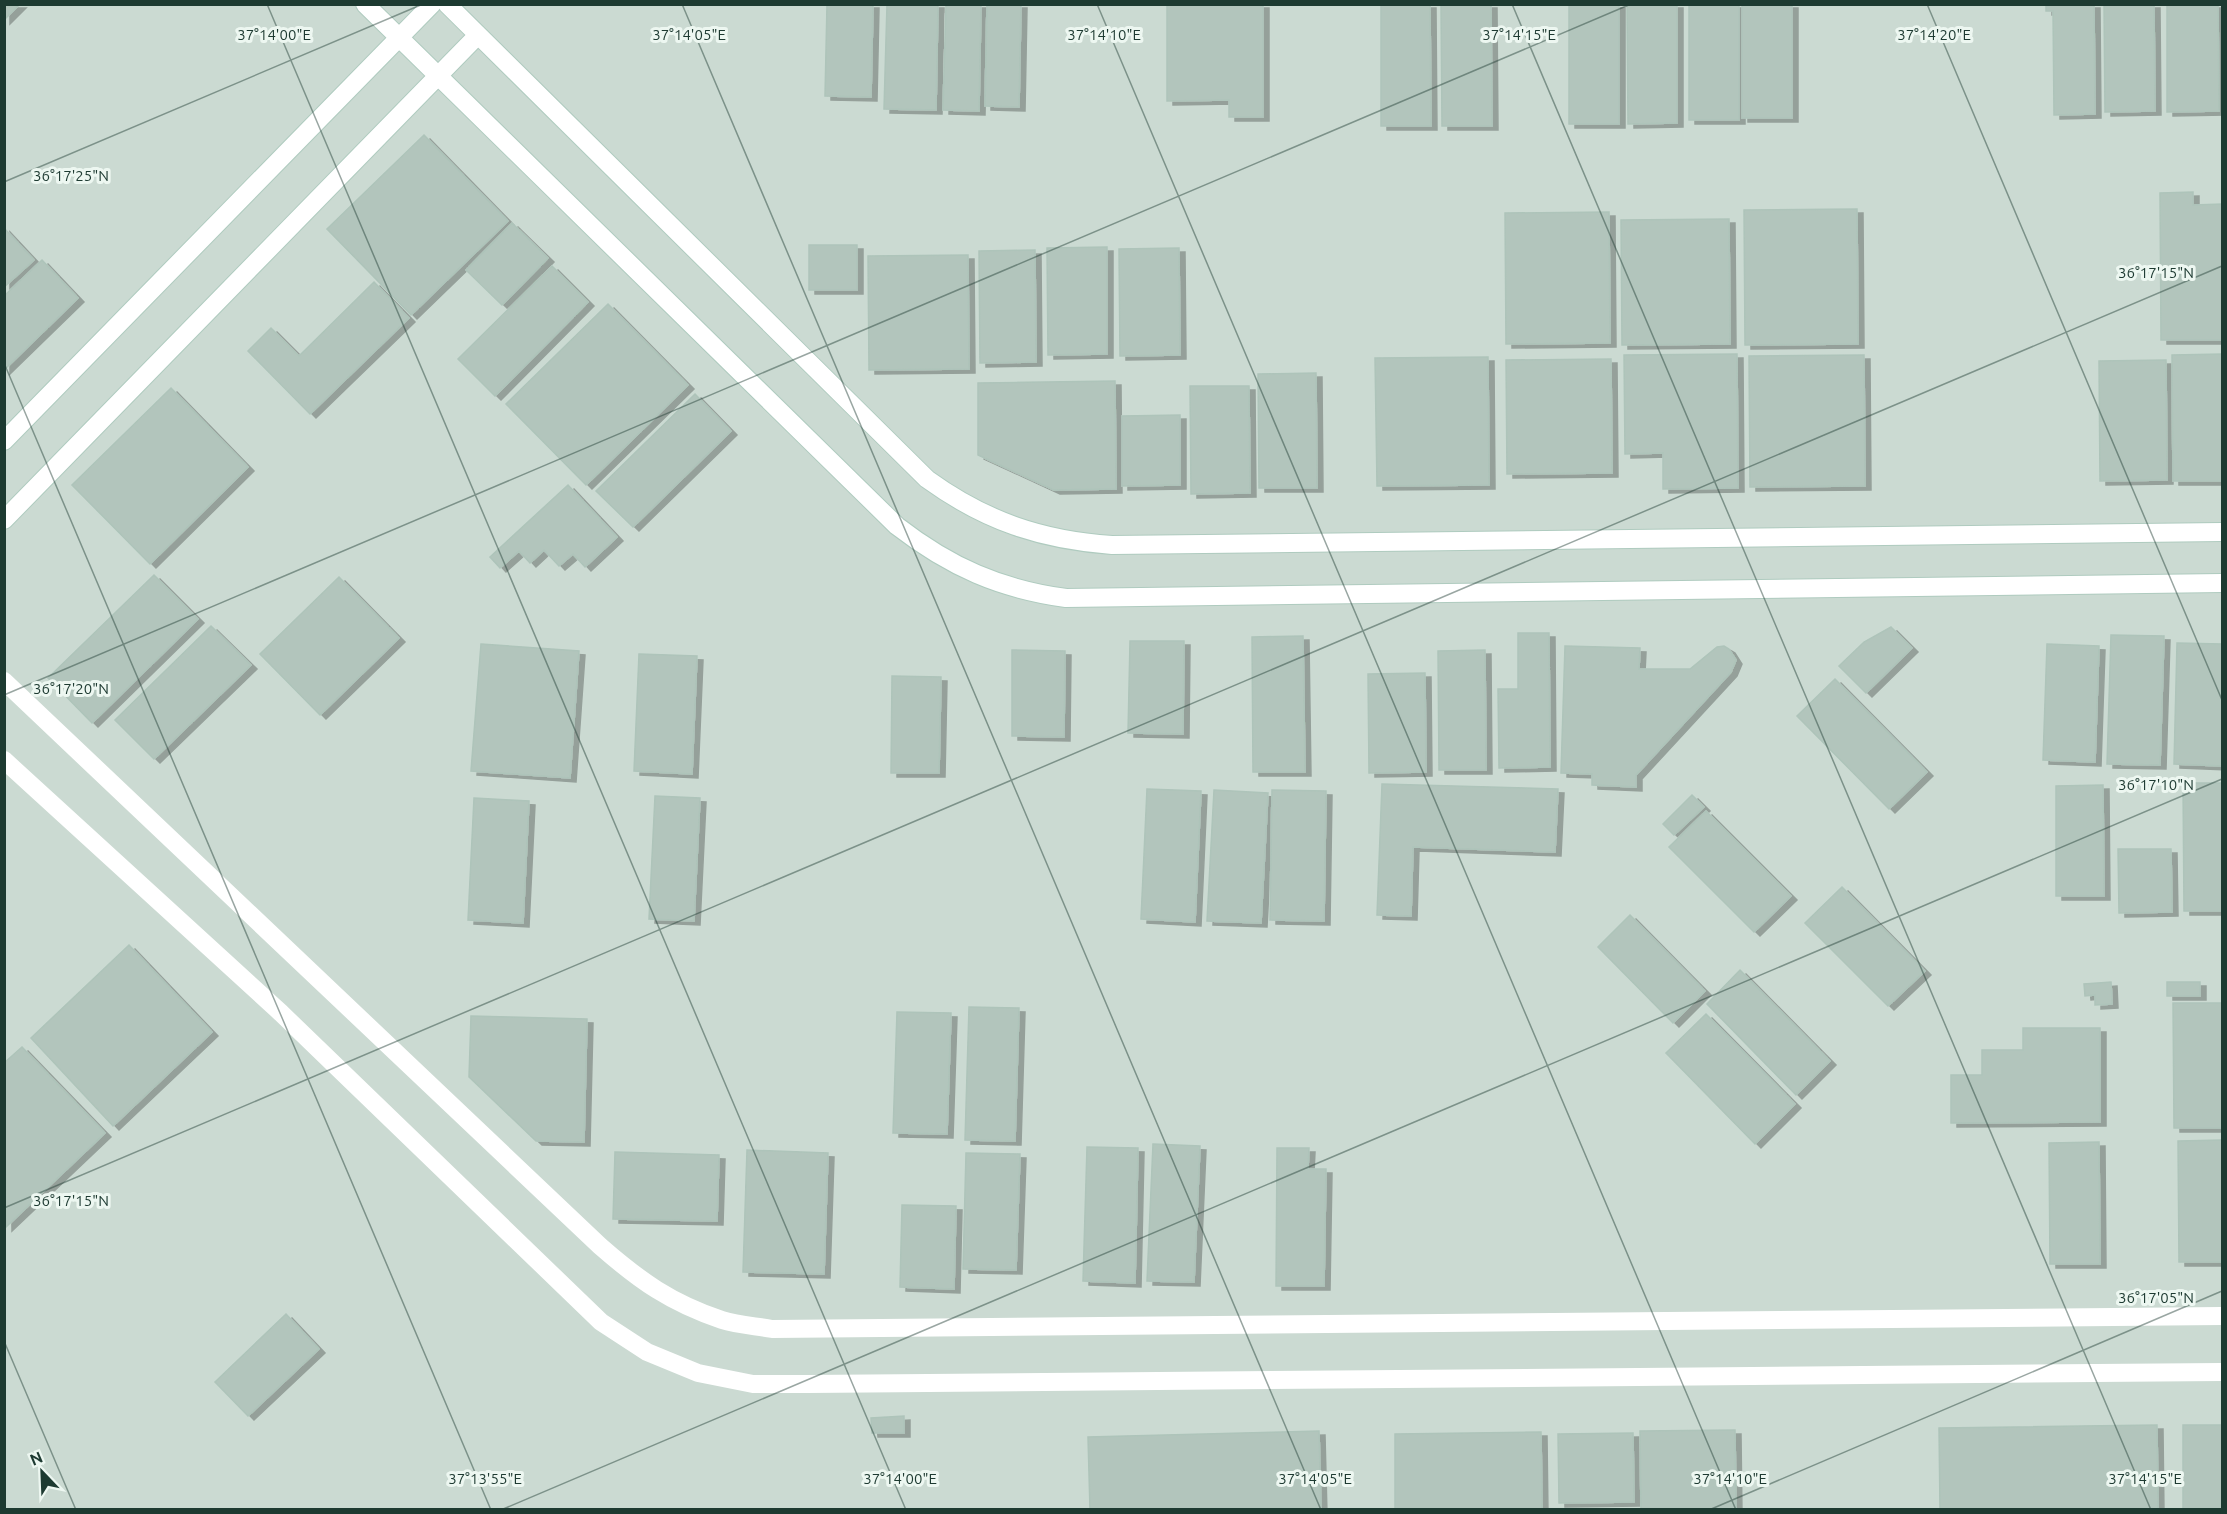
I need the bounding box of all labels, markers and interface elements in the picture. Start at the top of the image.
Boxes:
text: 37°14'00"E [237,26,311,43]
text: 37°14'05"E [652,26,726,43]
text: 37°14'10"E [1067,26,1141,43]
text: 37°14'15"E [1482,26,1556,43]
text: 37°14'20"E [1897,26,1971,43]
text: 36°17'25"N [33,167,109,184]
text: 36°17'15"N [2118,264,2194,281]
text: 36°17'20"N [33,680,109,697]
text: 36°17'10"N [2118,776,2194,793]
text: 36°17'15"N [33,1192,109,1209]
text: 36°17'05"N [2118,1289,2194,1306]
north arrow [12,1442,72,1502]
text: N [27,1448,45,1469]
text: 37°13'55"E [448,1470,522,1487]
text: 37°14'00"E [863,1470,937,1487]
text: 37°14'05"E [1278,1470,1352,1487]
text: 37°14'10"E [1693,1470,1767,1487]
text: 37°14'15"E [2108,1470,2182,1487]

